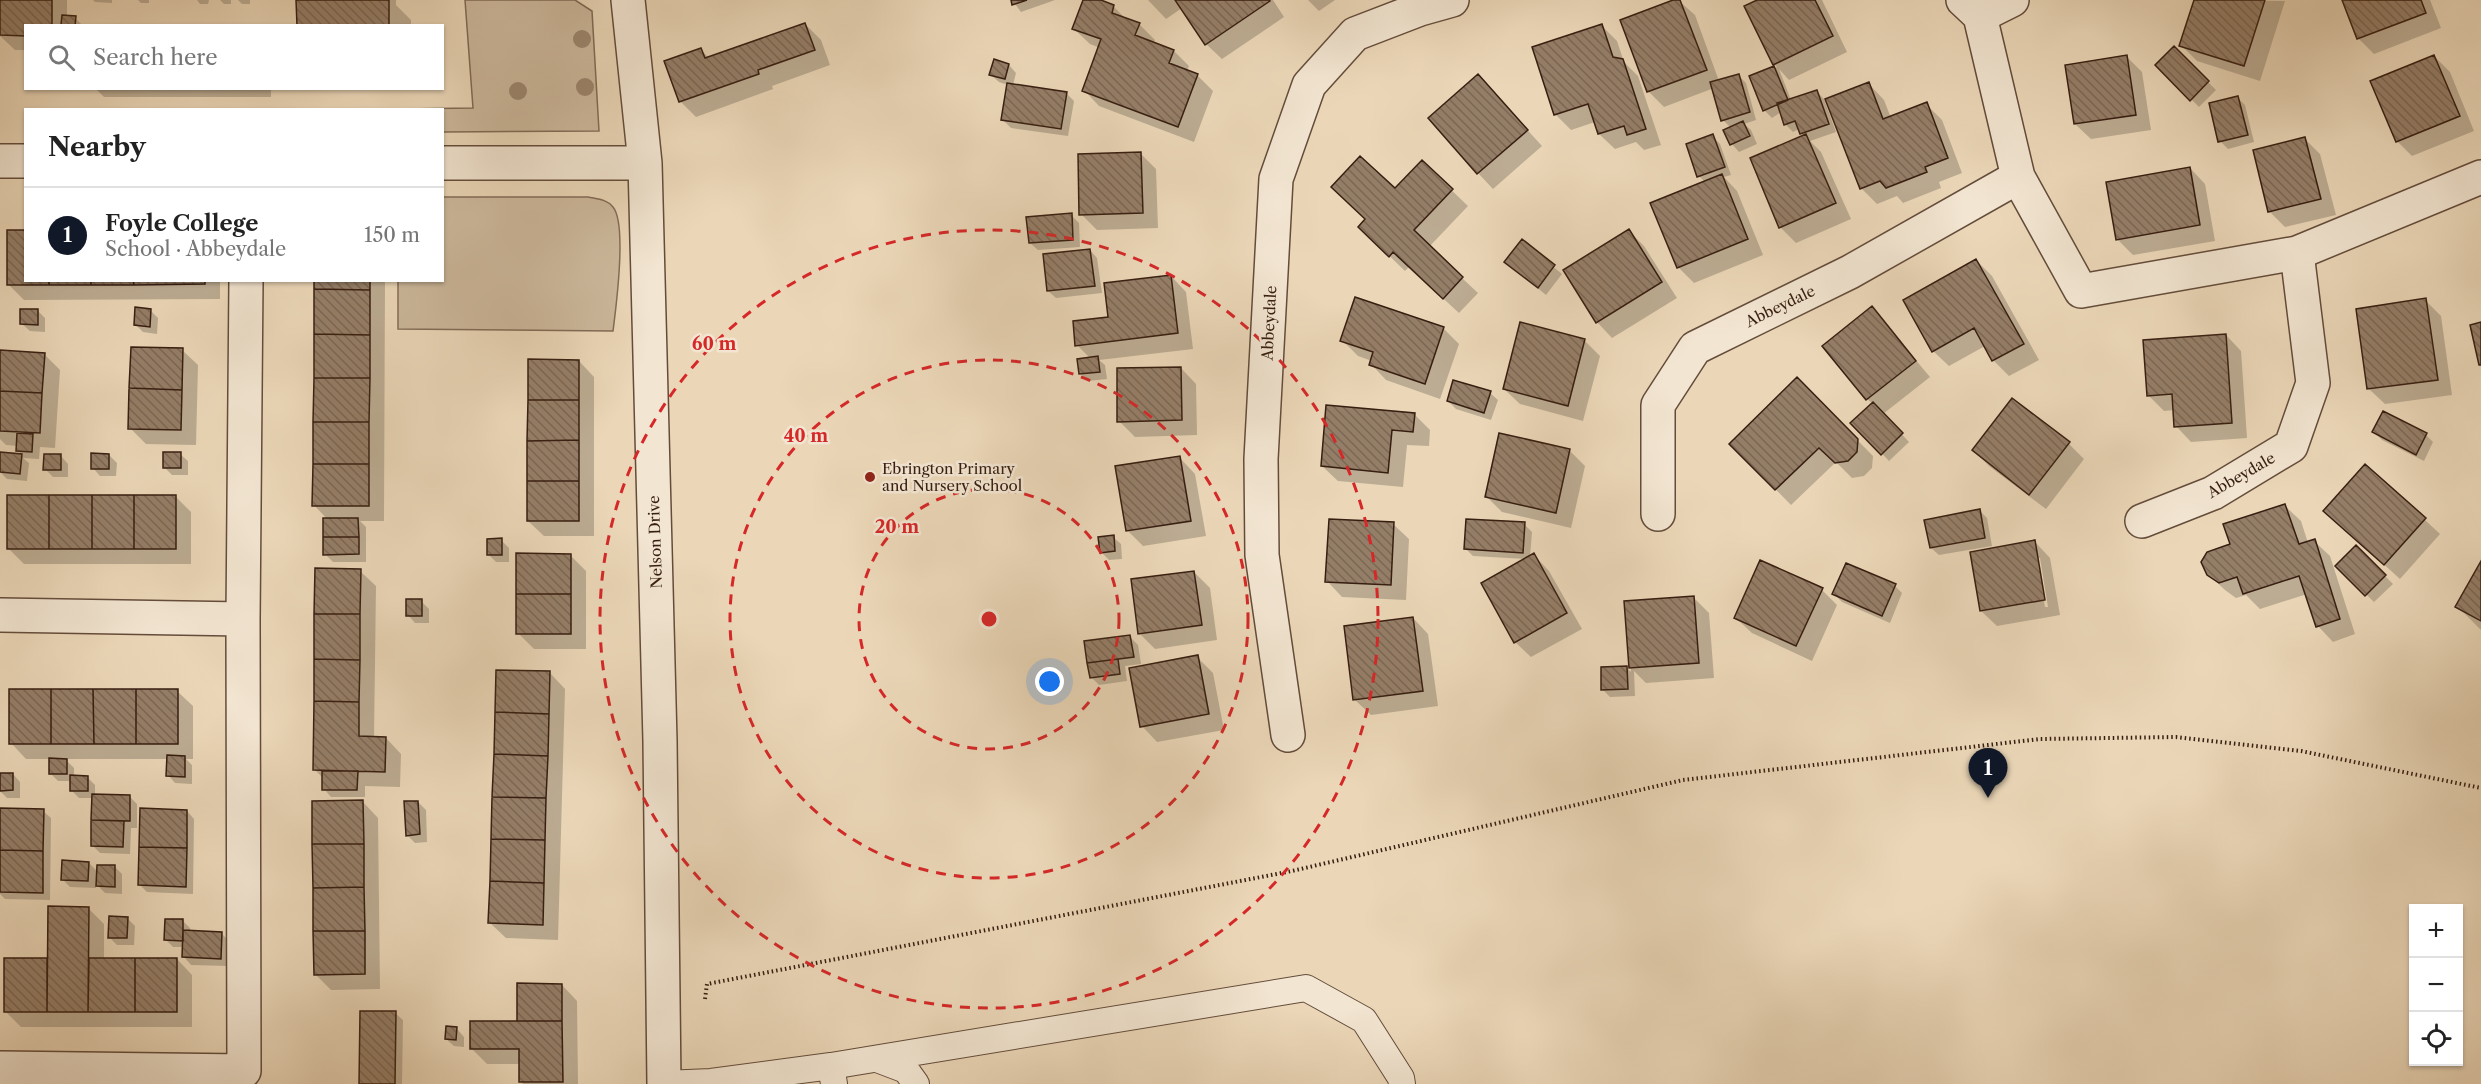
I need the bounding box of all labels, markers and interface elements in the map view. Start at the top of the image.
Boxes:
search box [24,24,444,90]
icon: search [45,41,78,74]
text: Search here [93,44,218,71]
text: Nearby [48,131,146,163]
text: Foyle College [105,210,258,237]
text: 1 [63,223,72,247]
text: 150 m [364,223,420,247]
text: School · Abbeydale [105,237,286,261]
street label: Abbeydale [1741,281,1818,331]
street label: Abbeydale [1257,285,1280,362]
text: 60 m [692,333,736,355]
text: 40 m [784,425,828,447]
street label: Abbeydale [2203,448,2278,503]
place label: Ebrington Primary and Nursery School [882,459,1023,495]
marker: Ebrington Primary and Nursery School [863,470,877,484]
street label: Nelson Drive [644,495,666,589]
text: 20 m [875,516,919,538]
centre of rings [979,609,999,629]
your location [1035,667,1064,696]
pin: 1 [1968,748,2008,798]
map controls [2409,904,2463,1066]
button: + [2409,904,2463,958]
button: − [2409,958,2463,1012]
button: locate [2409,1012,2463,1066]

